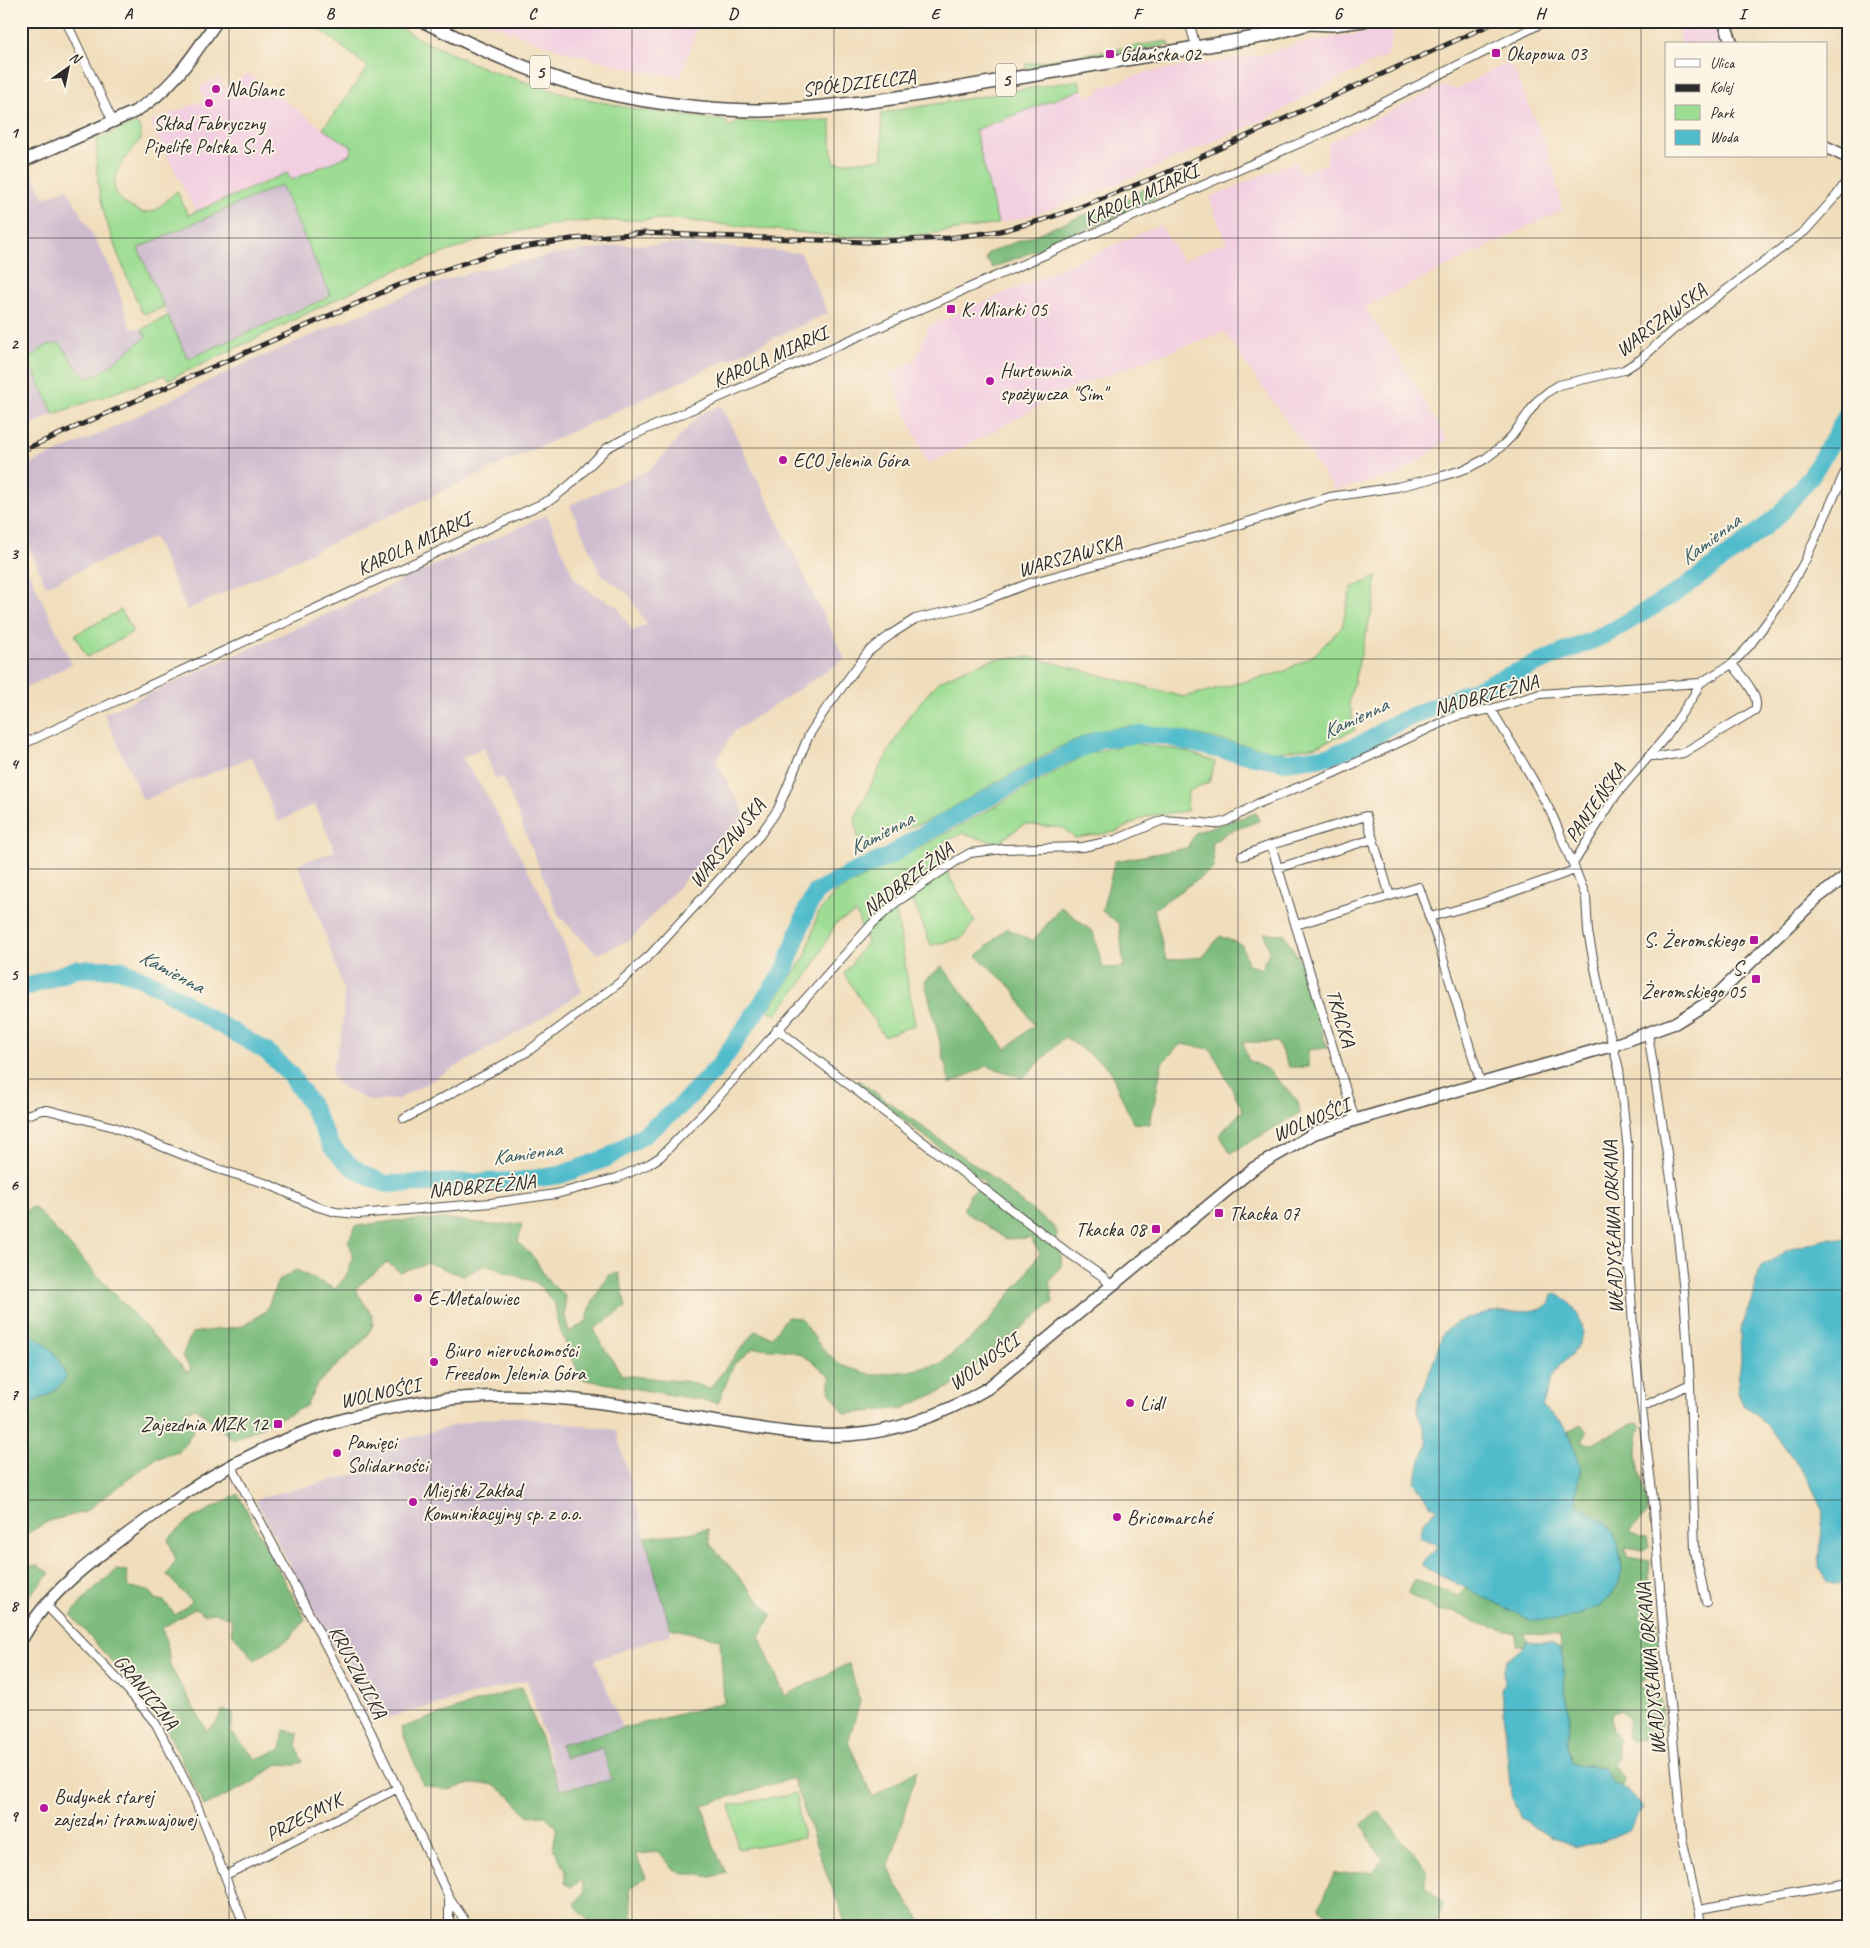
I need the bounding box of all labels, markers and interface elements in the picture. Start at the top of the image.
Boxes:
text: A [124,4,134,24]
text: B [326,4,336,24]
text: C [528,4,538,24]
text: D [728,4,739,24]
text: E [931,4,942,24]
text: F [1133,4,1144,24]
text: G [1334,4,1344,24]
text: H [1535,4,1547,24]
text: I [1739,4,1749,24]
place label: Okopowa 03 [1506,41,1589,66]
north arrow [42,42,92,92]
place label: Gdańska 02 [1120,42,1203,67]
legend [1665,42,1828,158]
marker: Okopowa 03 [1490,47,1502,59]
text: N [67,48,85,68]
marker: Gdańska 02 [1104,48,1116,60]
text: Ulica [1710,54,1735,73]
road number: 5 [530,56,550,88]
street label: SPÓŁDZIELCZA [801,64,918,102]
road number: 5 [996,64,1016,96]
place label: NaGlanc [226,77,285,102]
text: Kolej [1710,78,1734,97]
marker: NaGlanc [210,83,222,95]
marker: Skład Fabryczny Pipelife Polska S. A. [203,97,215,109]
text: Park [1710,104,1735,123]
place label: Skład Fabryczny Pipelife Polska S. A. [144,111,274,159]
text: 1 [10,123,19,143]
text: Woda [1710,128,1739,147]
street label: KAROLA MIARKI [1080,157,1206,231]
street label: WARSZAWSKA [1611,277,1712,362]
place label: K. Miarki 05 [961,297,1048,322]
marker: K. Miarki 05 [945,303,957,315]
street label: KAROLA MIARKI [709,319,835,393]
text: 2 [10,334,19,354]
place label: Hurtownia spożywcza "Sim" [1000,358,1111,406]
marker: Hurtownia spożywcza "Sim" [984,375,996,387]
place label: ECO Jelenia Góra [793,448,910,473]
marker: ECO Jelenia Góra [777,454,789,466]
street label: KAROLA MIARKI [353,505,479,581]
water label: Kamienna [1674,507,1747,570]
street label: WARSZAWSKA [1015,529,1126,583]
text: 3 [10,544,19,564]
street label: NADBRZEŻNA [1431,669,1542,721]
water label: Kamienna [1318,691,1394,744]
text: 4 [10,754,19,774]
street label: PANIEŃSKA [1559,758,1631,847]
street label: WARSZAWSKA [684,793,771,892]
water label: Kamienna [844,804,919,861]
street label: NADBRZEŻNA [858,836,959,921]
place label: S. Żeromskiego [1644,928,1746,953]
marker: S. Żeromskiego [1748,934,1760,946]
water label: Kamienna [135,943,210,1000]
place label: S. Żeromskiego 05 [1641,956,1747,1004]
text: 5 [11,965,20,985]
marker: S. Żeromskiego 05 [1750,973,1762,985]
street label: TKACKA [1320,986,1362,1051]
street label: WOLNOŚCI [1269,1091,1358,1147]
water label: Kamienna [491,1135,565,1171]
street label: WŁADYSŁAWA ORKANA [1597,1139,1629,1314]
street label: NADBRZEŻNA [427,1169,537,1203]
text: 6 [10,1175,19,1195]
place label: Tkacka 07 [1229,1201,1301,1226]
marker: Tkacka 07 [1213,1207,1225,1219]
place label: Tkacka 08 [1075,1217,1148,1242]
marker: Tkacka 08 [1150,1223,1162,1235]
place label: E-Metalowiec [428,1286,520,1311]
marker: E-Metalowiec [412,1292,424,1304]
street label: WOLNOŚCI [944,1325,1028,1396]
place label: Biuro nieruchomości Freedom Jelenia Góra [444,1338,587,1386]
marker: Biuro nieruchomości Freedom Jelenia Góra [428,1356,440,1368]
street label: WOLNOŚCI [338,1371,427,1414]
text: 7 [10,1385,19,1405]
place label: Lidl [1140,1391,1167,1416]
marker: Lidl [1124,1397,1136,1409]
place label: Zajezdnia MZK 12 [141,1412,270,1437]
marker: Zajezdnia MZK 12 [272,1418,284,1430]
place label: Pamięci Solidarności [347,1430,430,1478]
marker: Pamięci Solidarności [331,1447,343,1459]
place label: Miejski Zakład Komunikacyjny sp. z o.o. [423,1478,581,1526]
marker: Miejski Zakład Komunikacyjny sp. z o.o. [407,1496,419,1508]
place label: Bricomarché [1127,1505,1215,1530]
marker: Bricomarché [1111,1511,1123,1523]
street label: WŁADYSŁAWA ORKANA [1631,1581,1671,1756]
text: 8 [10,1596,19,1616]
street label: KRUSZWICKA [323,1621,393,1723]
street label: GRANICZNA [108,1649,184,1735]
place label: Budynek starej zajezdni tramwajowej [54,1784,198,1832]
street label: PRZESMYK [262,1785,350,1847]
marker: Budynek starej zajezdni tramwajowej [38,1802,50,1814]
text: 9 [10,1806,19,1826]

